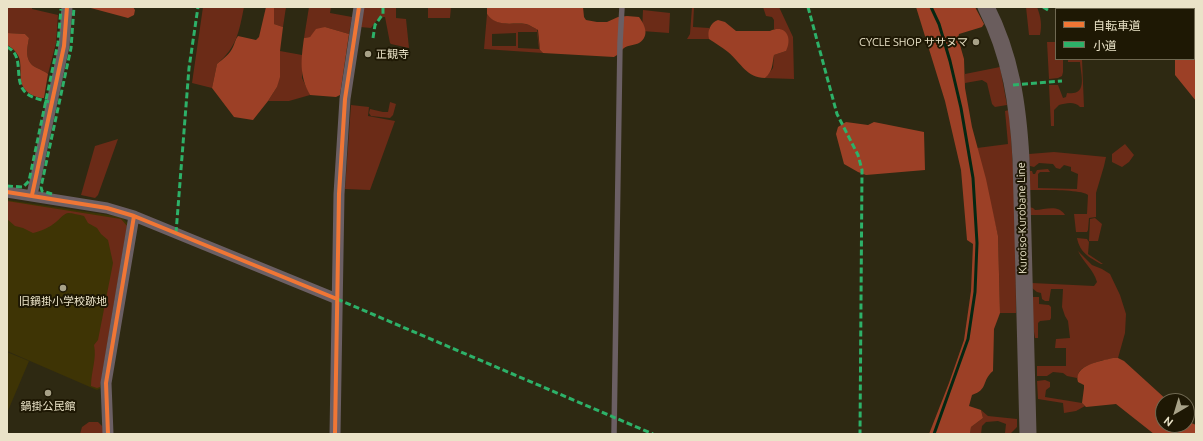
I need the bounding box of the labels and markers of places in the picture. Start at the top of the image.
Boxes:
place label: CYCLE SHOP ササヌマ [859,35,968,49]
marker: CYCLE SHOP ササヌマ [971,37,981,47]
place label: 正観寺 [376,47,409,61]
marker: 正観寺 [363,49,373,59]
marker: 旧鍋掛小学校跡地 [58,283,68,293]
place label: 旧鍋掛小学校跡地 [19,294,107,308]
marker: 鍋掛公民館 [43,388,53,398]
place label: 鍋掛公民館 [21,399,75,413]

